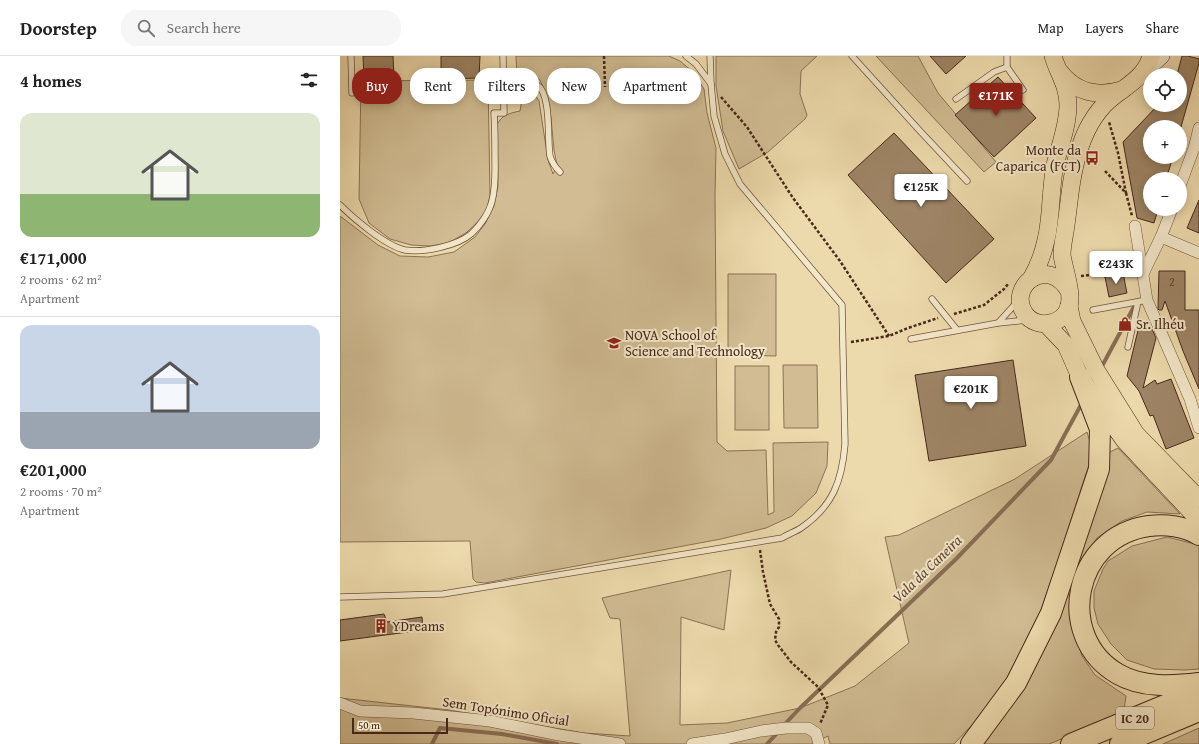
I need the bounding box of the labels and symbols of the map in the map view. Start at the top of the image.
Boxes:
pin: €171K [968,83,1024,117]
place label: Monte da Caparica (FCT) [996,140,1081,176]
bus stop icon: Monte da Caparica (FCT) [1084,150,1100,166]
pin: €125K [893,174,949,208]
pin: €243K [1088,251,1144,285]
house number: 2 [1169,273,1175,290]
place label: Sr. Ilhéu [1136,314,1185,334]
shop icon: Sr. Ilhéu [1117,316,1133,332]
place label: NOVA School of Science and Technology [625,325,765,361]
school or university icon: NOVA School of Science and Technology [606,335,622,351]
pin: €201K [943,376,999,410]
water label: Vala da Caneira [887,530,966,607]
place label: YDreams [392,616,445,636]
building icon: YDreams [373,618,389,634]
street label: Sem Topónimo Oficial [441,691,571,731]
road number: IC 20 [1116,707,1154,729]
scale bar [352,716,448,735]

